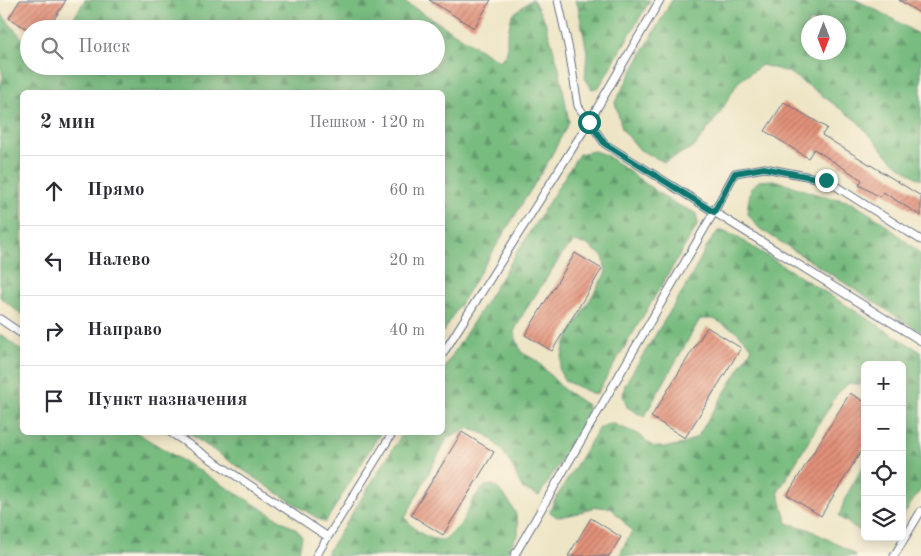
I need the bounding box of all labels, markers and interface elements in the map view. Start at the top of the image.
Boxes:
north arrow [801,15,846,60]
search box [20,20,445,75]
icon: search [38,34,66,62]
text: Поиск [78,38,130,57]
route start [578,111,601,134]
text: 2 мин [40,112,95,133]
text: Пешком · 120 m [309,115,425,131]
route end [815,169,838,192]
icon: ahead [40,177,68,205]
text: Прямо [87,181,145,200]
text: 60 m [389,183,425,199]
icon: left [40,247,68,275]
text: Налево [87,251,150,270]
text: 20 m [389,253,425,269]
icon: right [40,317,68,345]
text: Направо [87,321,162,340]
text: 40 m [389,323,425,339]
map controls [861,361,906,541]
button: + [861,361,906,406]
icon: arrive [40,387,68,415]
text: Пункт назначения [87,391,247,410]
button: − [861,406,906,451]
button: locate [861,451,906,496]
button: layers [861,496,906,541]

